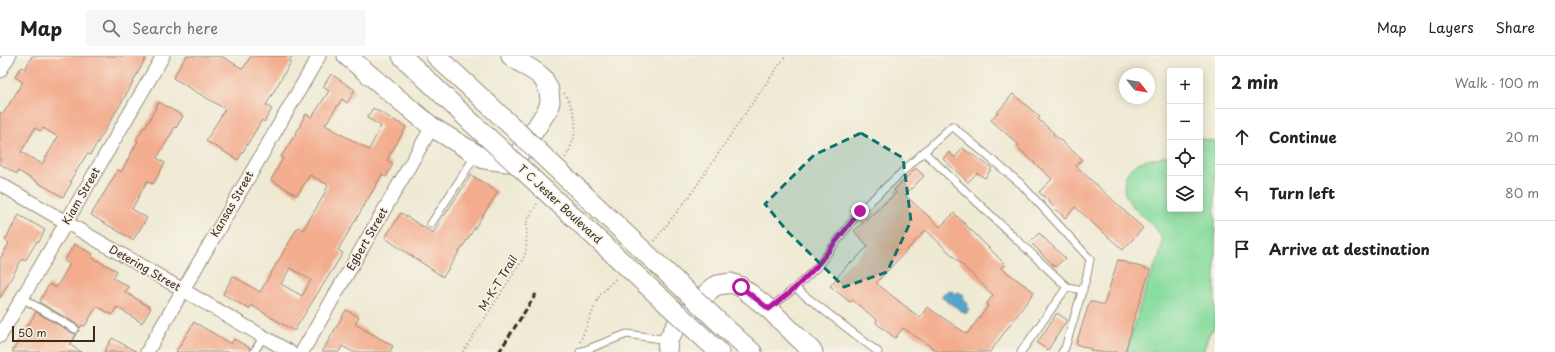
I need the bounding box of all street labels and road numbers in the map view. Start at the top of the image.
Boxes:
street label: T C Jester Boulevard [514,160,607,247]
street label: Kiam Street [57,164,104,228]
street label: Kansas Street [206,167,258,240]
street label: Egbert Street [342,204,392,273]
street label: Detering Street [106,240,185,295]
street label: M-K-T Trail [474,252,521,314]

